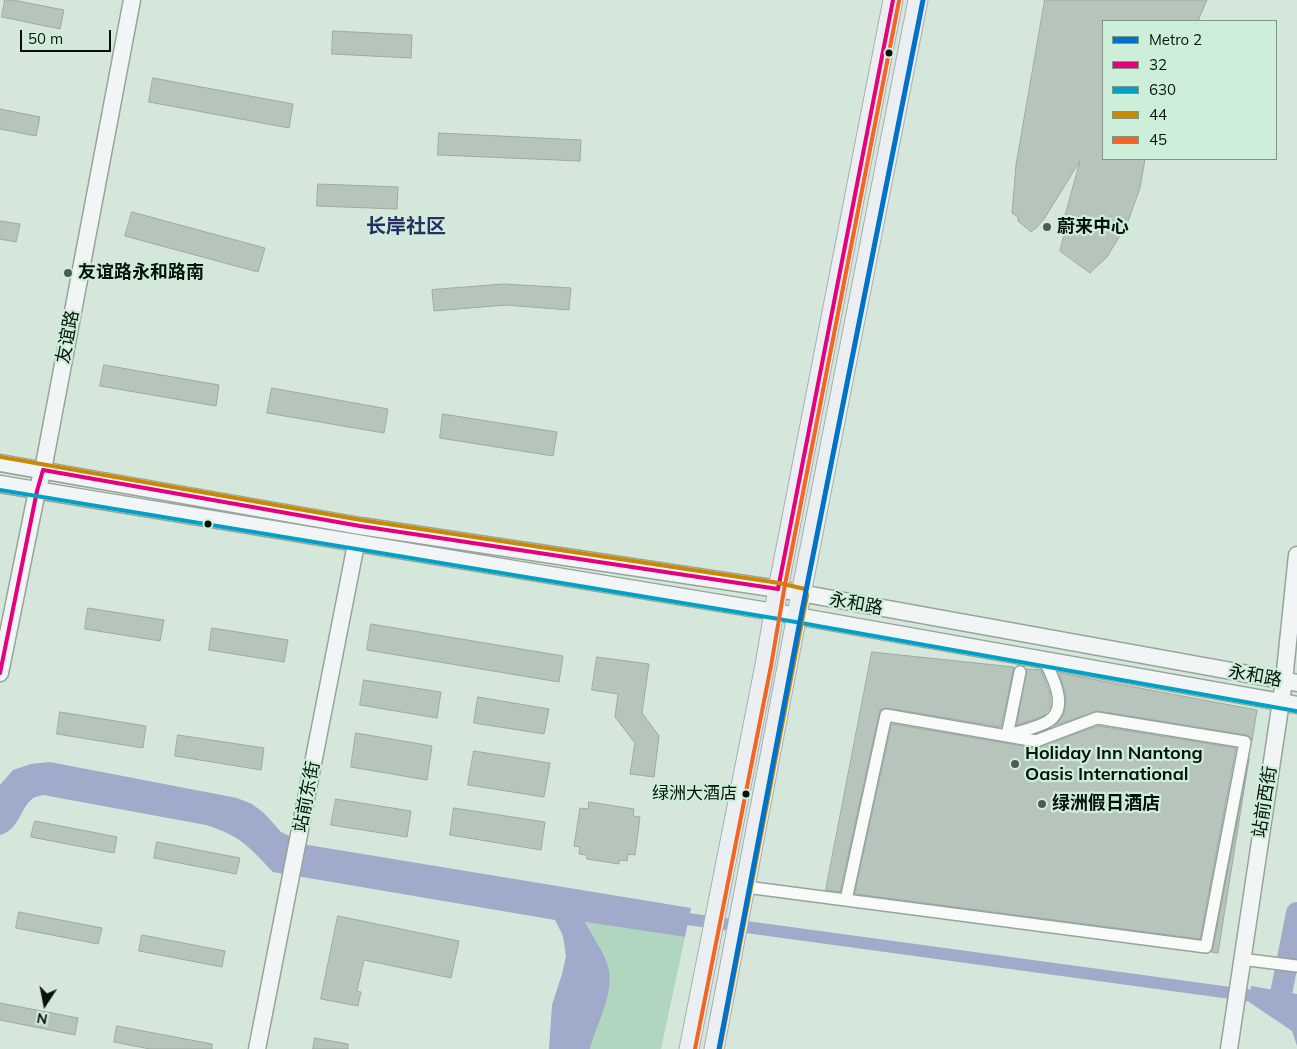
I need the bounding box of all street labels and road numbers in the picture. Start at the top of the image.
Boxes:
street label: 友谊路 [52,308,84,366]
street label: 永和路 [828,589,884,619]
street label: 永和路 [1227,661,1283,691]
street label: 站前东街 [290,760,324,834]
street label: 站前西街 [1249,765,1281,839]

